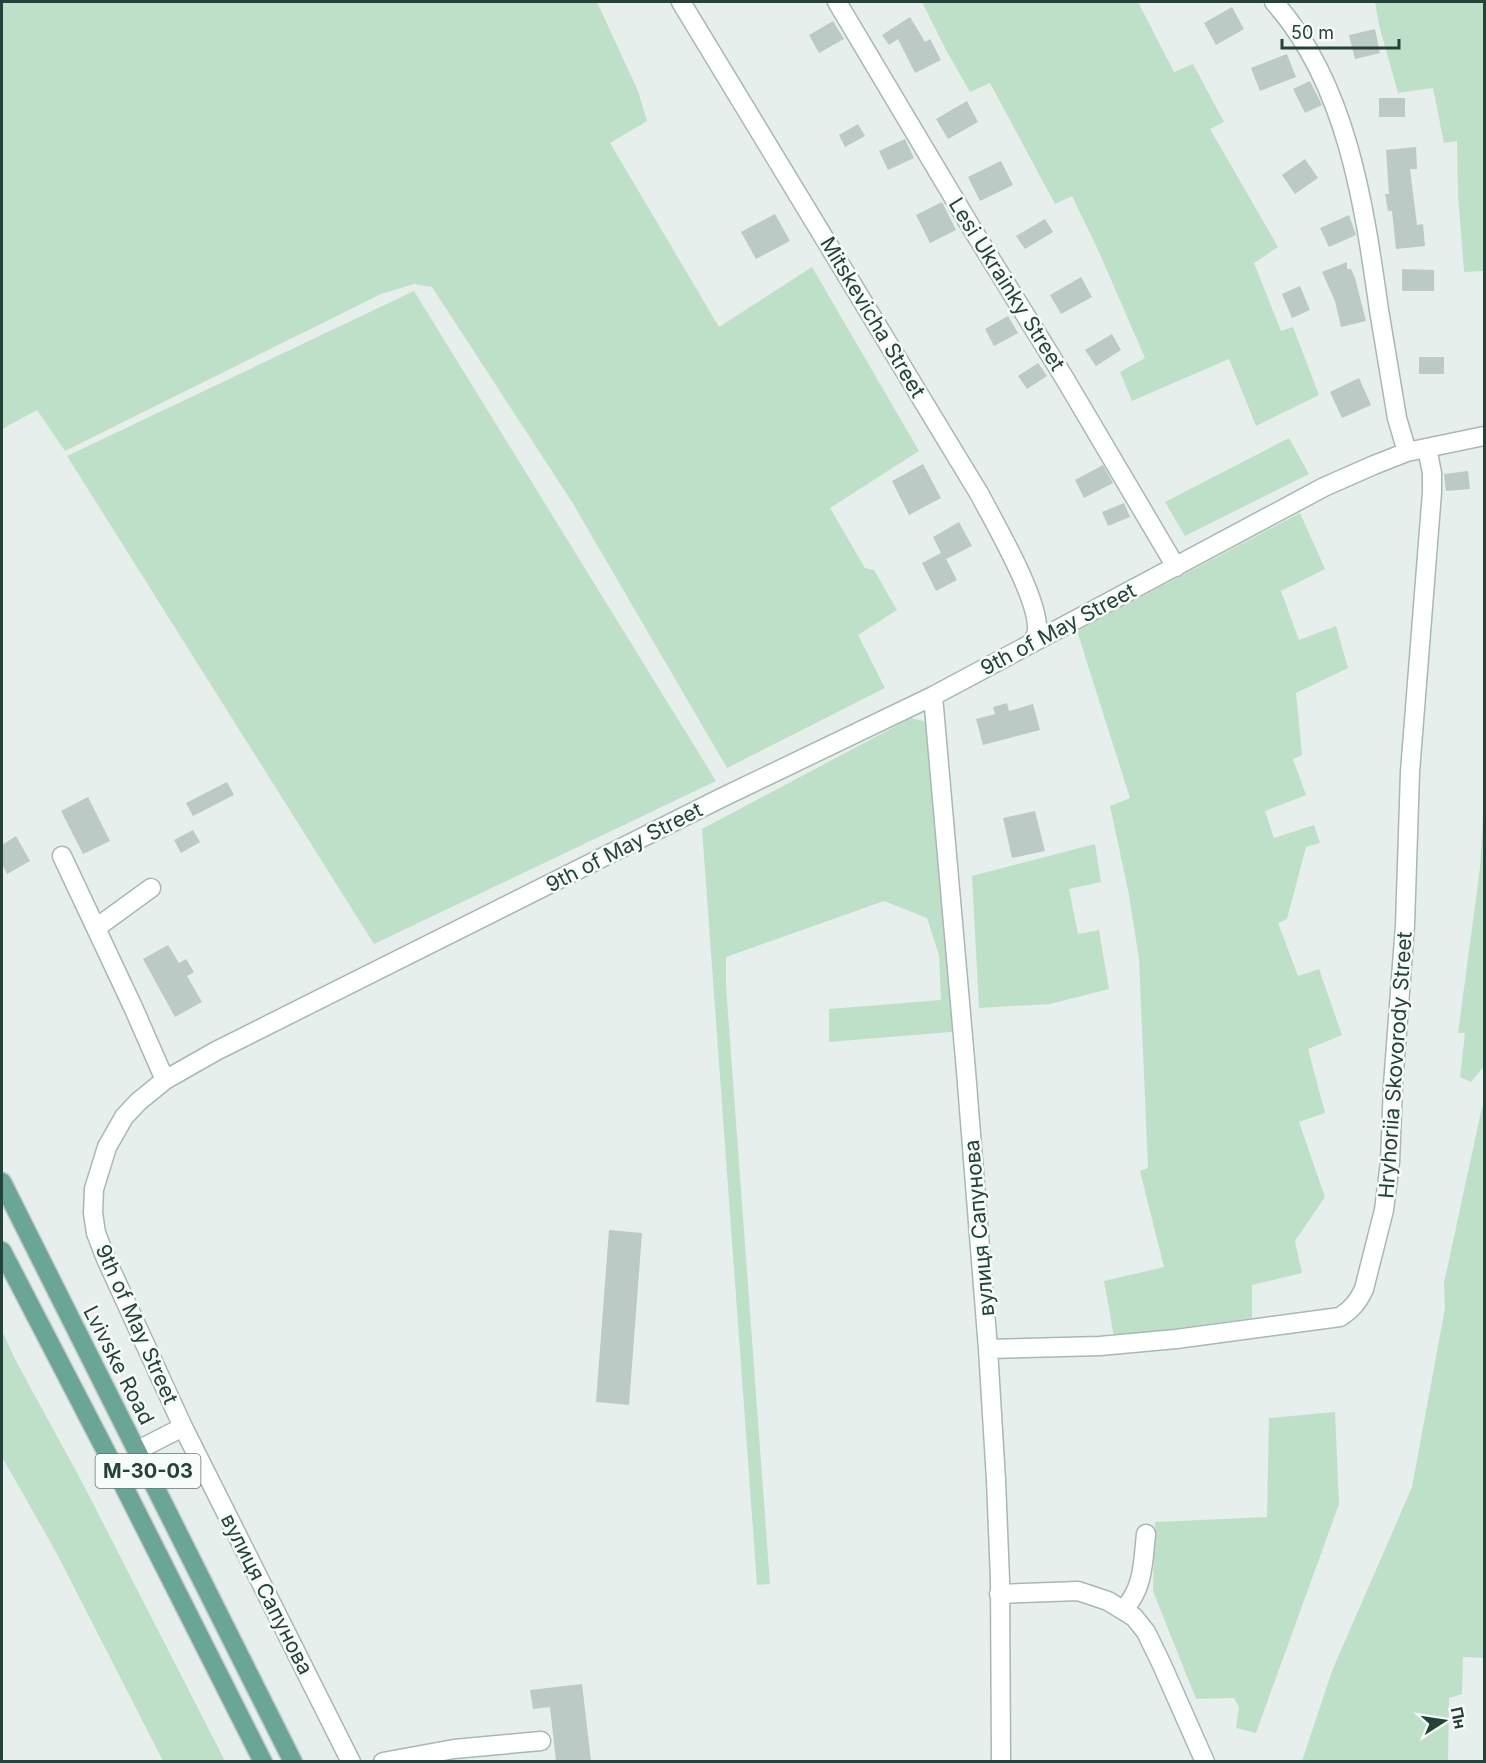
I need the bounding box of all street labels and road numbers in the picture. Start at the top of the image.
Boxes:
street label: Lesi Ukrainky Street [944,193,1070,375]
street label: Mitskevicha Street [815,232,931,402]
street label: 9th of May Street [976,577,1140,680]
street label: 9th of May Street [542,797,707,897]
street label: Hryhoriia Skovorody Street [1373,931,1417,1199]
street label: вулиця Сапунова [959,1139,999,1317]
street label: 9th of May Street [91,1240,183,1408]
street label: Lvivske Road [78,1301,160,1429]
road number: М-30-03 [96,1454,201,1488]
street label: вулиця Сапунова [216,1509,318,1679]

